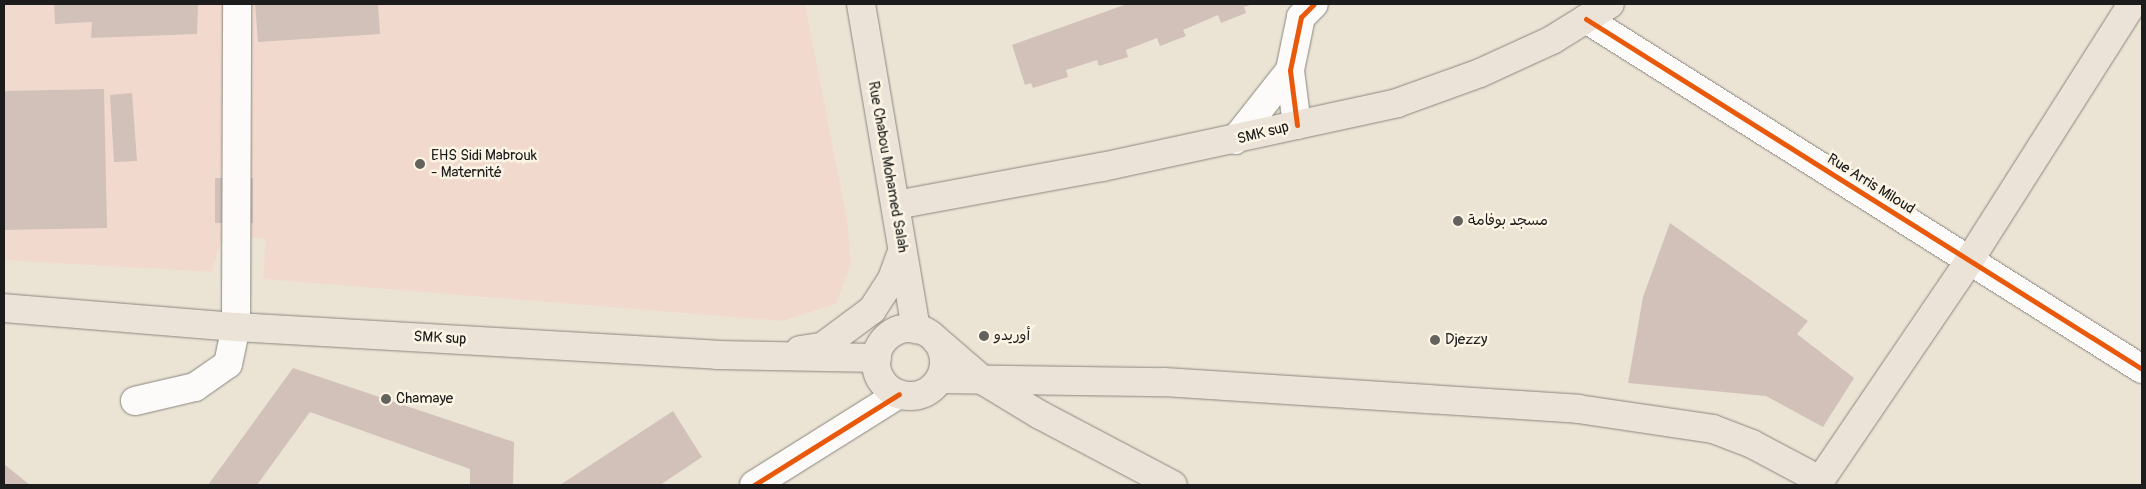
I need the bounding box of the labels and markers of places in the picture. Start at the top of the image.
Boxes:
place label: EHS Sidi Mabrouk - Maternité [431,146,537,181]
marker: EHS Sidi Mabrouk - Maternité [413,157,427,171]
place label: مسجد بوفامة [1468,212,1548,230]
marker: مسجد بوفامة [1452,215,1464,227]
place label: أوريدو [994,327,1030,345]
marker: أوريدو [978,330,990,342]
place label: Djezzy [1445,331,1487,349]
marker: Djezzy [1429,334,1441,346]
place label: Chamaye [396,390,453,408]
marker: Chamaye [380,393,392,405]

